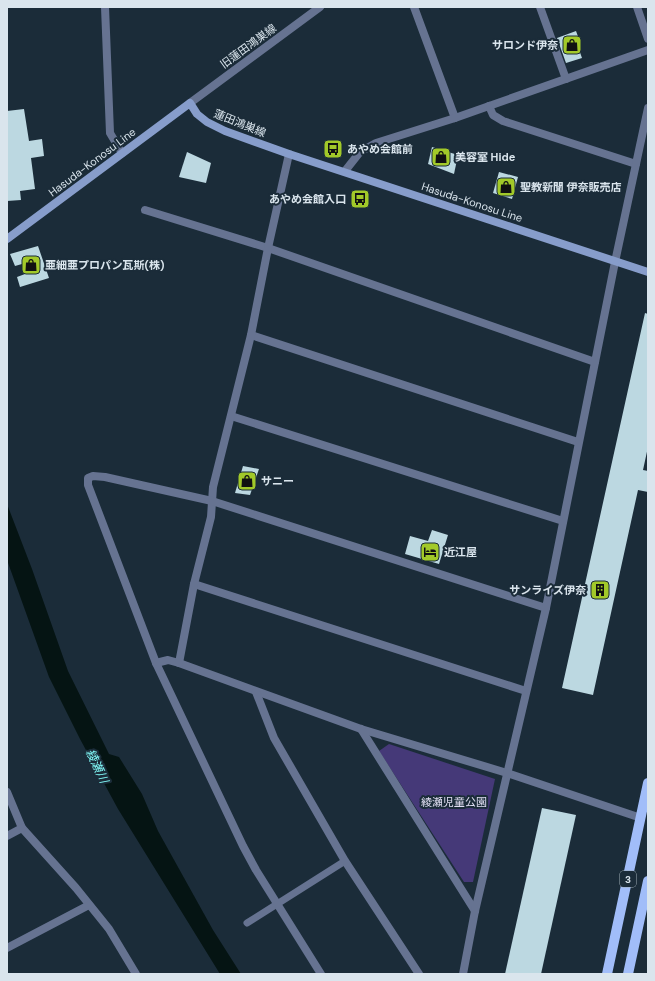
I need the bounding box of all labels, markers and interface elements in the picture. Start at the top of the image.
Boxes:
street label: 旧蓮田鴻巣線 [217,21,279,71]
shop icon: サロンド伊奈 [561,34,583,56]
place label: サロンド伊奈 [492,38,558,52]
street label: 蓮田鴻巣線 [212,106,268,140]
street label: Hasuda-Konosu Line [46,125,138,199]
bus stop icon: あやめ会館前 [322,138,344,160]
place label: あやめ会館前 [347,142,413,156]
shop icon: 美容室 Hide [430,146,452,168]
place label: 美容室 Hide [455,150,516,164]
shop icon: 聖教新聞 伊奈販売店 [495,176,517,198]
street label: Hasuda-Konosu Line [420,179,524,225]
place label: 聖教新聞 伊奈販売店 [520,180,622,194]
bus stop icon: あやめ会館入口 [349,188,371,210]
place label: あやめ会館入口 [269,192,346,206]
shop icon: 亜細亜プロパン瓦斯(株) [20,254,42,276]
place label: 亜細亜プロパン瓦斯(株) [45,258,164,272]
shop icon: サニー [236,470,258,492]
place label: サニー [261,474,294,488]
hotel icon: 近江屋 [419,541,441,563]
place label: 近江屋 [444,545,477,559]
building icon: サンライズ伊奈 [589,579,611,601]
place label: サンライズ伊奈 [509,583,586,597]
water label: 綾瀬川 [82,746,113,788]
park label: 綾瀬児童公園 [421,795,487,809]
road number: 3 [620,871,636,887]

